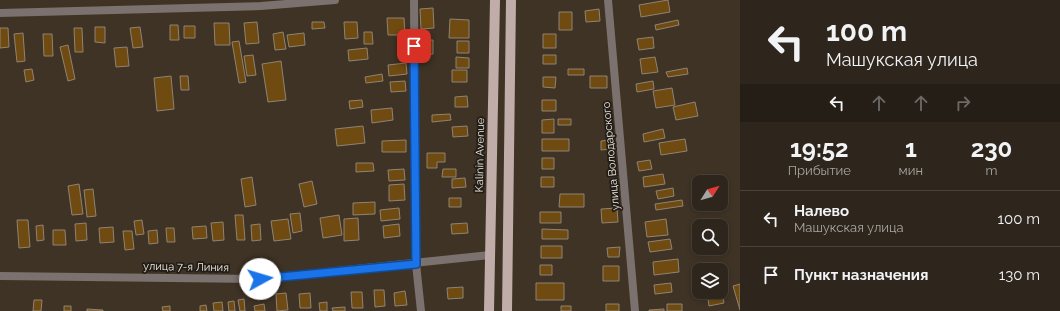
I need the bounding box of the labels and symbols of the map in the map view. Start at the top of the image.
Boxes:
pin [397,29,431,63]
street label: улица Володарского [600,101,622,211]
street label: Kalinin Avenue [473,117,487,192]
north arrow [692,175,728,211]
position arrow [239,258,281,300]
street label: улица 7-я Линия [143,260,229,274]

